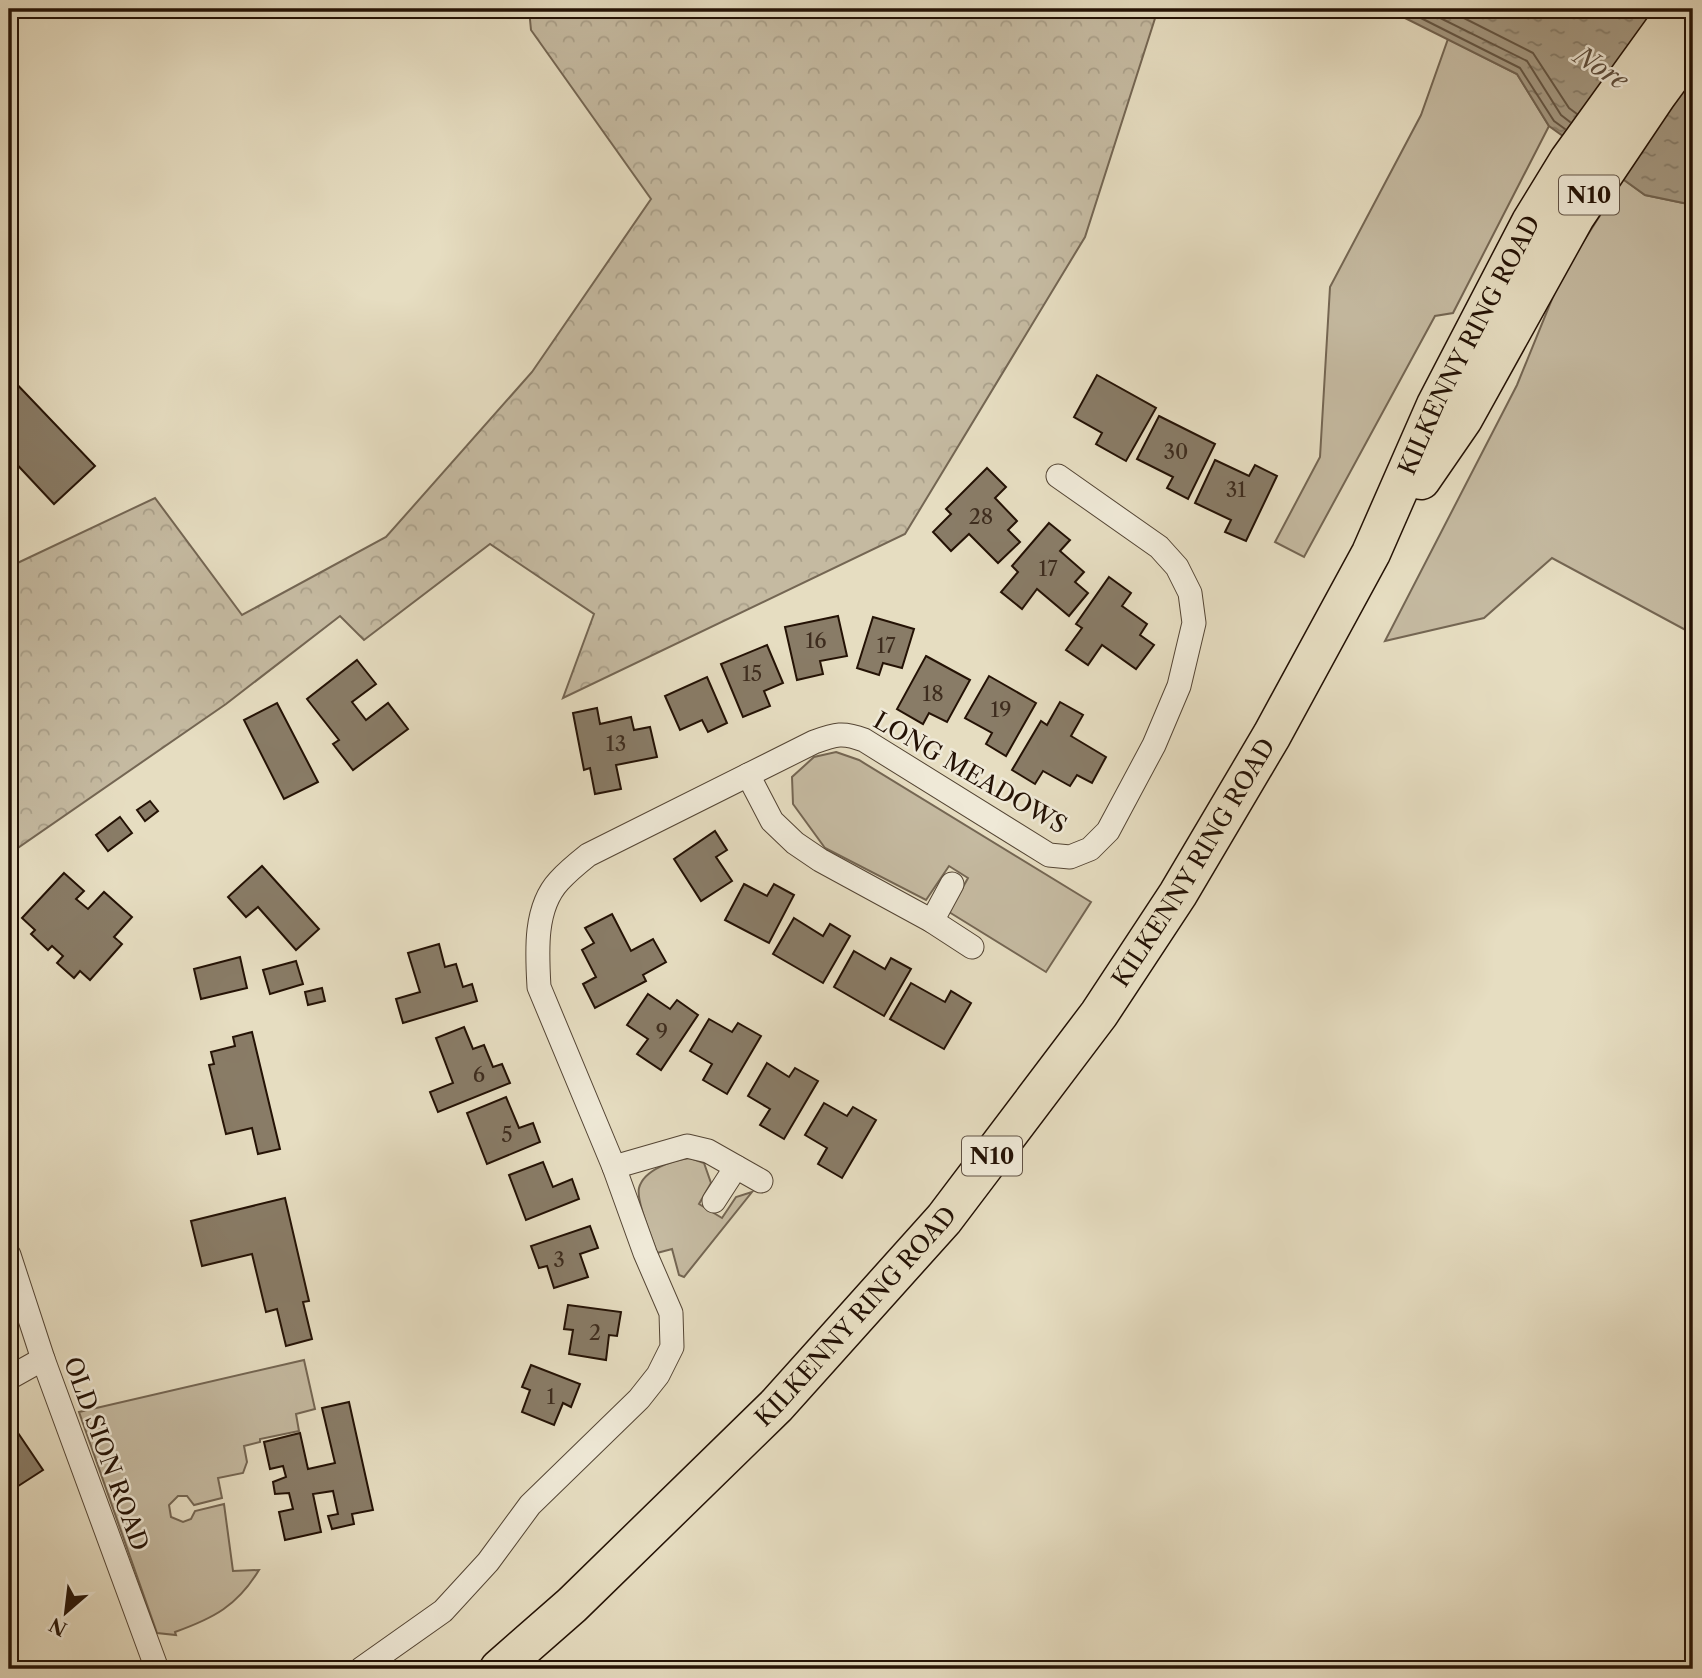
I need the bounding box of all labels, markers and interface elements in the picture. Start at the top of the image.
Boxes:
water label: Nore [1566,38,1635,98]
road number: N10 [1559,176,1619,214]
street label: KILKENNY RING ROAD [1392,210,1546,479]
house number: 30 [1164,439,1188,464]
house number: 31 [1226,477,1246,502]
house number: 28 [969,504,993,529]
house number: 17 [1038,556,1058,581]
house number: 16 [805,628,827,653]
house number: 17 [876,633,896,658]
house number: 15 [742,661,762,686]
house number: 18 [922,681,944,706]
house number: 19 [990,697,1012,722]
street label: LONG MEADOWS [869,705,1072,840]
house number: 13 [606,731,626,756]
street label: KILKENNY RING ROAD [1106,733,1281,992]
house number: 9 [656,1019,668,1044]
house number: 6 [473,1062,485,1087]
house number: 5 [501,1122,513,1147]
road number: N10 [962,1136,1022,1176]
street label: KILKENNY RING ROAD [749,1201,962,1432]
house number: 3 [553,1247,565,1272]
house number: 2 [589,1320,601,1345]
street label: OLD SION ROAD [58,1353,155,1555]
house number: 1 [547,1384,556,1409]
north arrow [32,1576,102,1646]
text: N [46,1613,71,1641]

